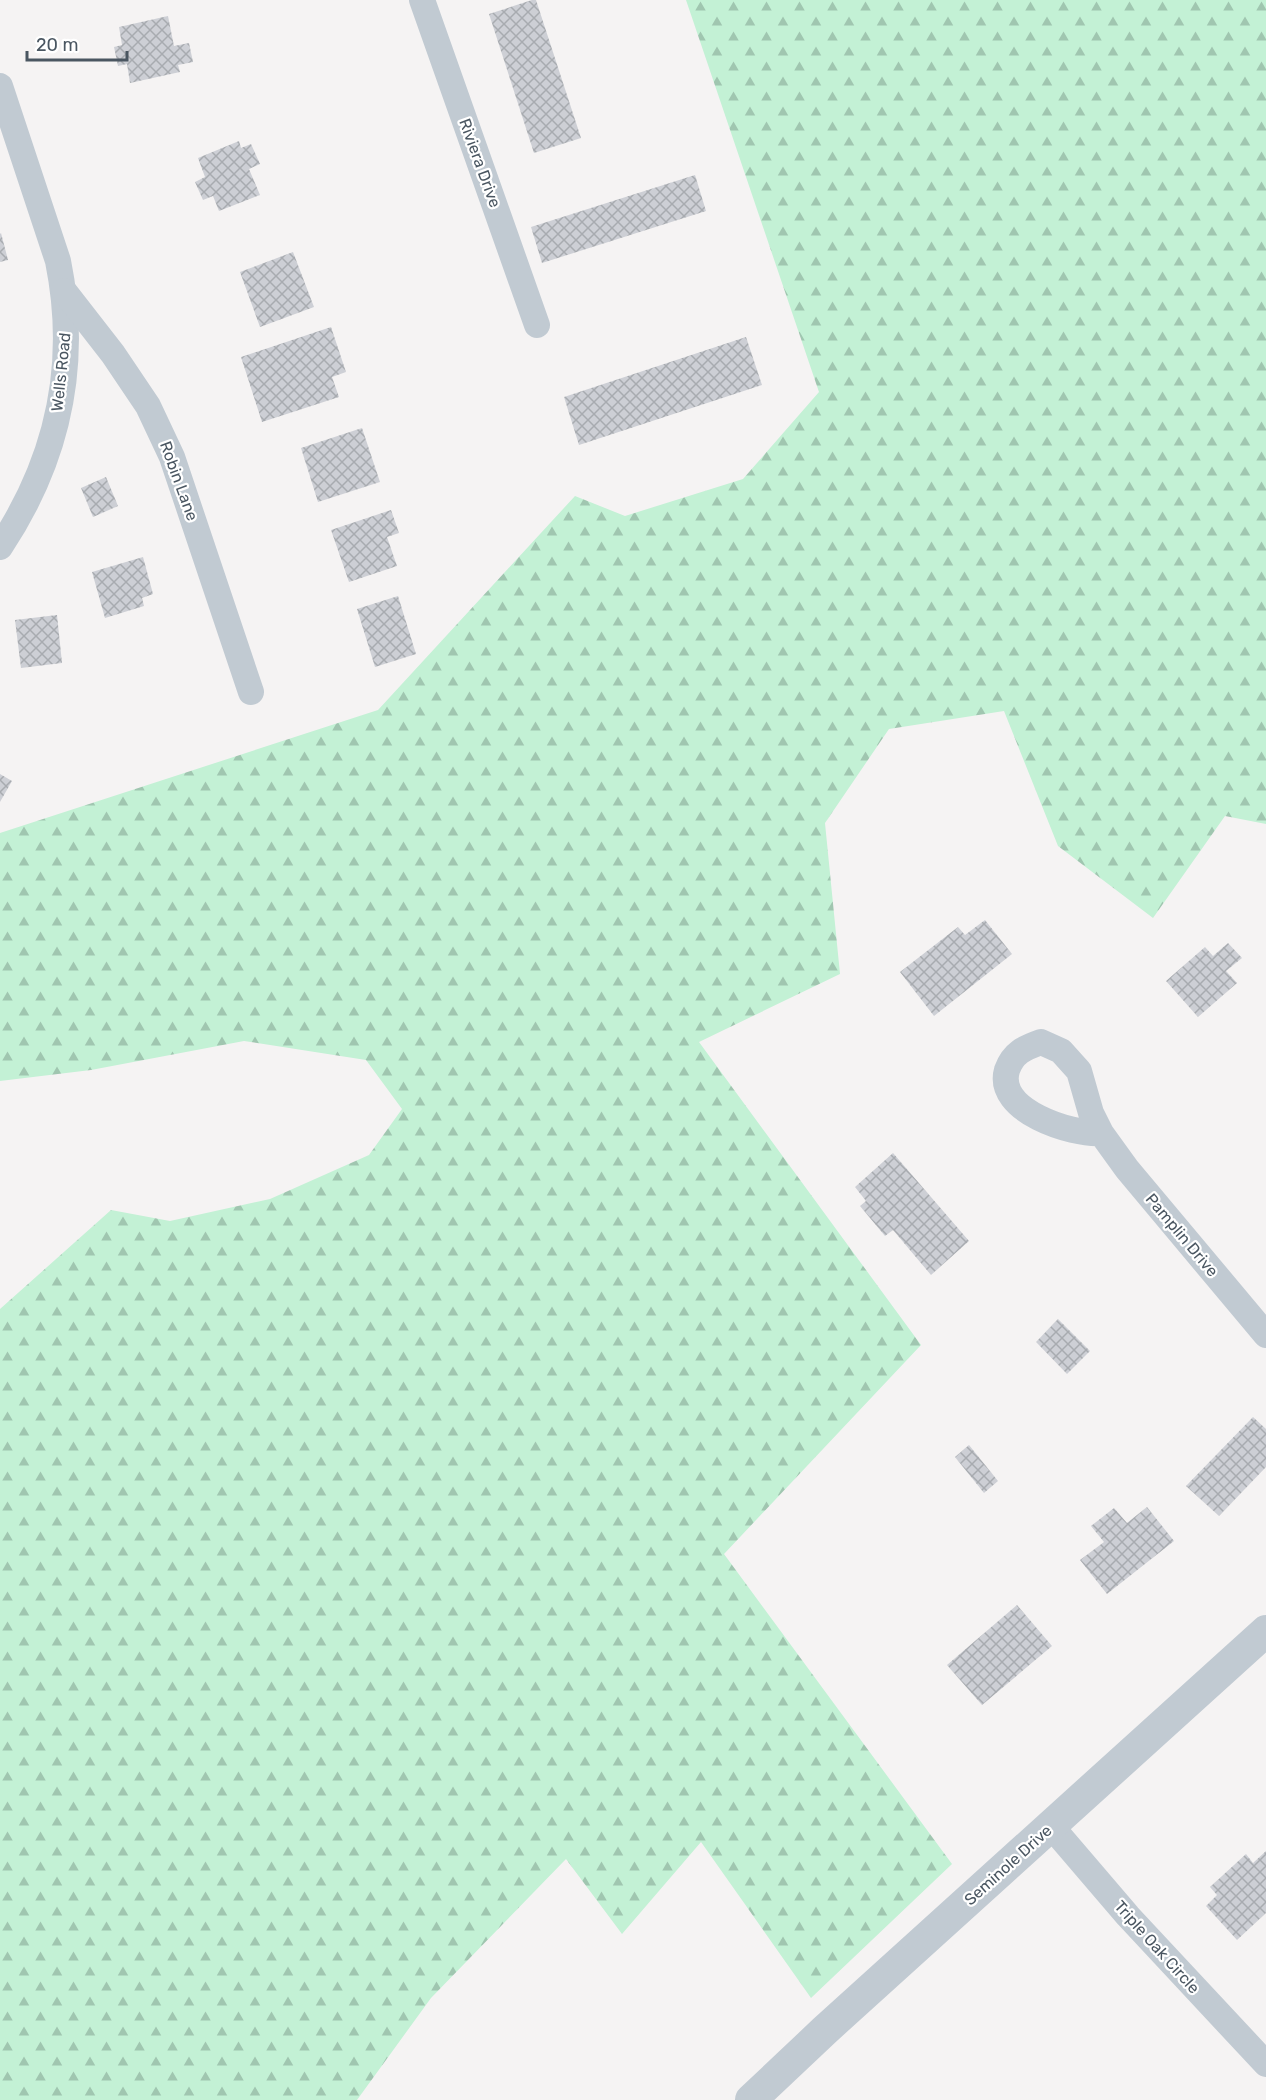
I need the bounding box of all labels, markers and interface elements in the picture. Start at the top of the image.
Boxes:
scale bar [27,24,128,62]
text: 20 m [36,34,78,56]
street label: Riviera Drive [455,116,505,210]
street label: Wells Road [47,332,75,412]
street label: Robin Lane [156,439,202,523]
street label: Pamplin Drive [1142,1190,1222,1280]
street label: Seminole Drive [960,1821,1056,1909]
street label: Triple Oak Circle [1110,1897,1204,1997]

